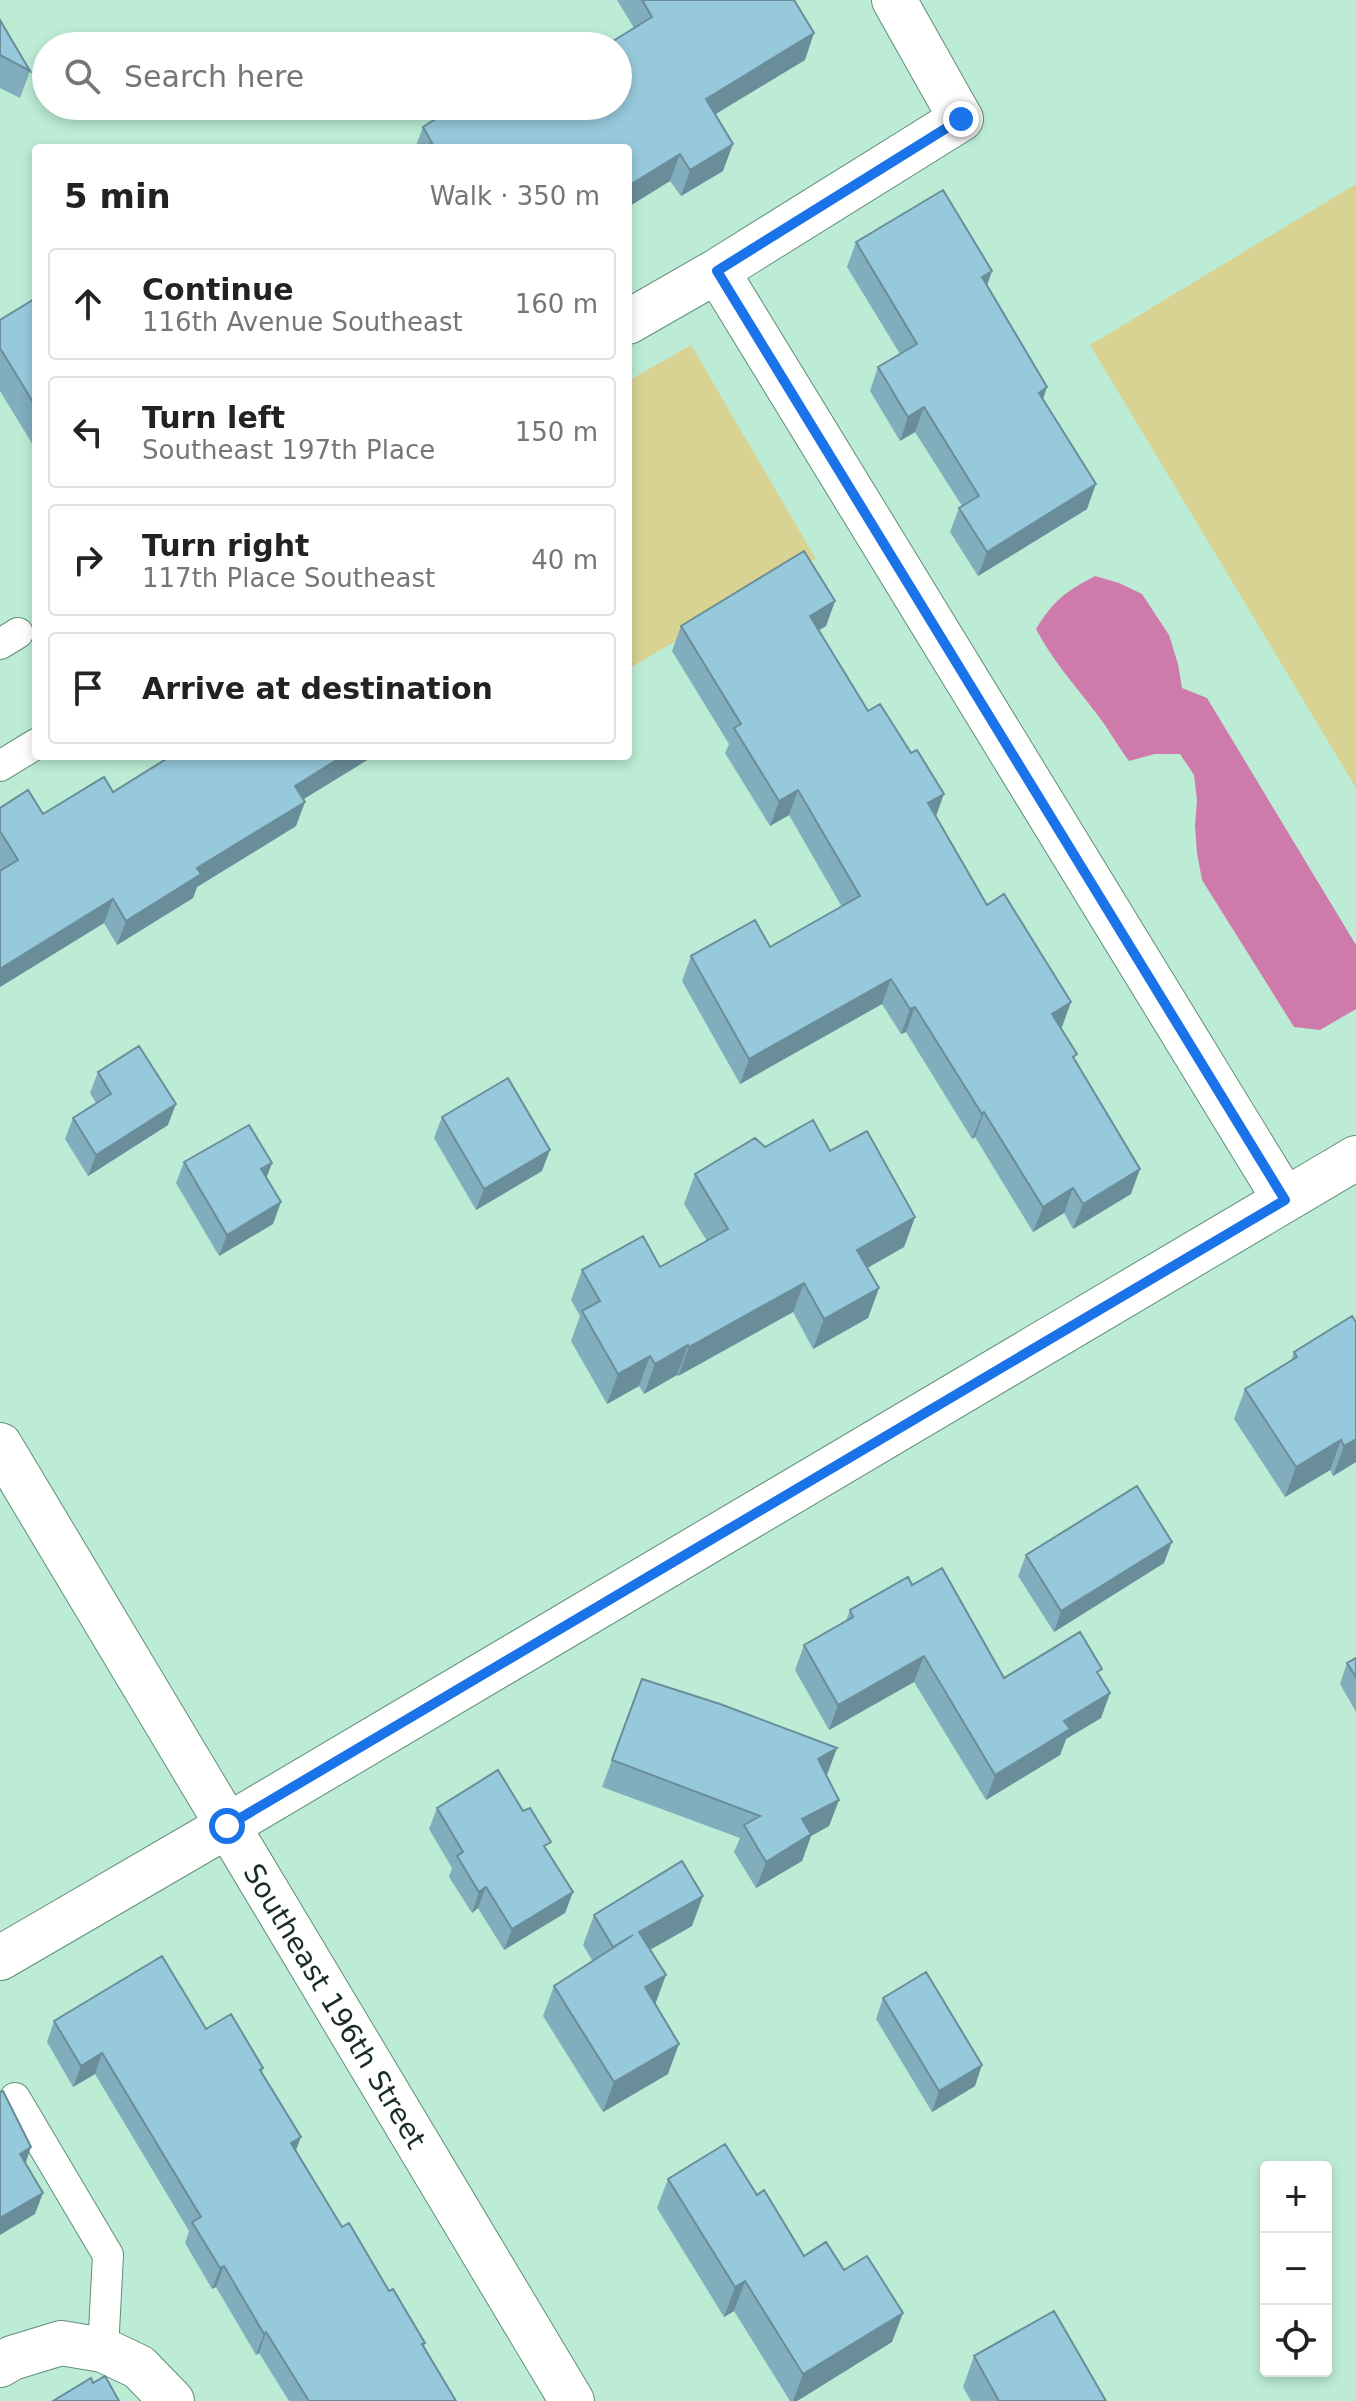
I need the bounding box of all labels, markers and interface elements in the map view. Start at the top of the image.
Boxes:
search box [32,32,632,120]
icon: search [60,54,104,98]
text: Search here [124,59,304,94]
route end [943,101,979,137]
text: 5 min [64,176,171,216]
text: Walk · 350 m [430,181,600,211]
text: Continue [142,272,294,307]
icon: ahead [66,282,110,326]
text: 160 m [515,289,598,319]
text: 116th Avenue Southeast [142,307,463,337]
text: Turn left [142,400,285,435]
icon: left [66,410,110,454]
text: 150 m [515,417,598,447]
text: Southeast 197th Place [142,435,435,465]
text: Turn right [142,528,309,563]
icon: right [66,538,110,582]
text: 40 m [531,545,598,575]
text: 117th Place Southeast [142,563,435,593]
icon: arrive [66,666,110,710]
text: Arrive at destination [142,671,493,706]
route start [209,1808,245,1844]
street label: Southeast 196th Street [236,1858,433,2155]
map controls [1260,2161,1332,2377]
button: + [1260,2161,1332,2233]
button: − [1260,2233,1332,2305]
button: locate [1260,2305,1332,2377]

